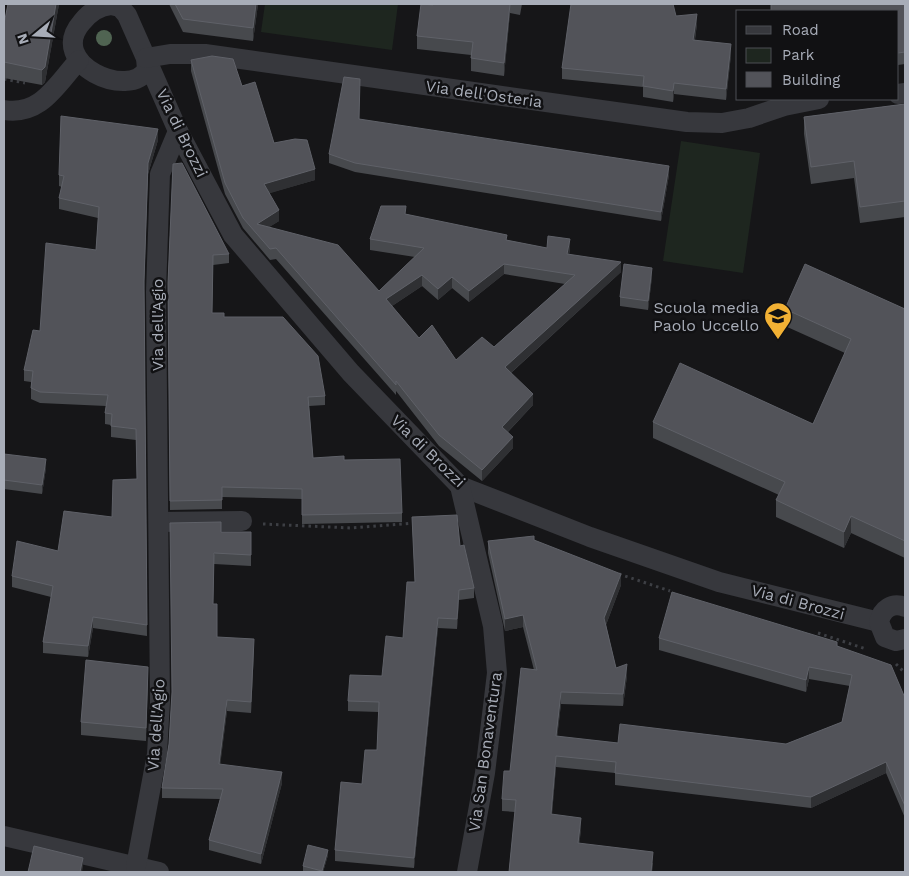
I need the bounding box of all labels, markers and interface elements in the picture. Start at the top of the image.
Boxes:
north arrow [10,10,60,60]
legend [736,10,899,100]
text: Road [782,21,819,39]
text: N [13,32,32,46]
text: Park [782,46,815,64]
text: Building [782,71,840,89]
street label: Via dell'Osteria [425,76,543,112]
street label: Via di Brozzi [152,86,212,180]
street label: Via dell'Agio [148,279,167,371]
place label: Scuola media Paolo Uccello [653,298,759,335]
school or university icon: Scuola media Paolo Uccello [763,301,793,340]
street label: Via di Brozzi [387,411,469,491]
street label: Via di Brozzi [749,580,847,624]
street label: Via San Bonaventura [464,671,506,833]
street label: Via dell'Agio [143,678,169,772]

